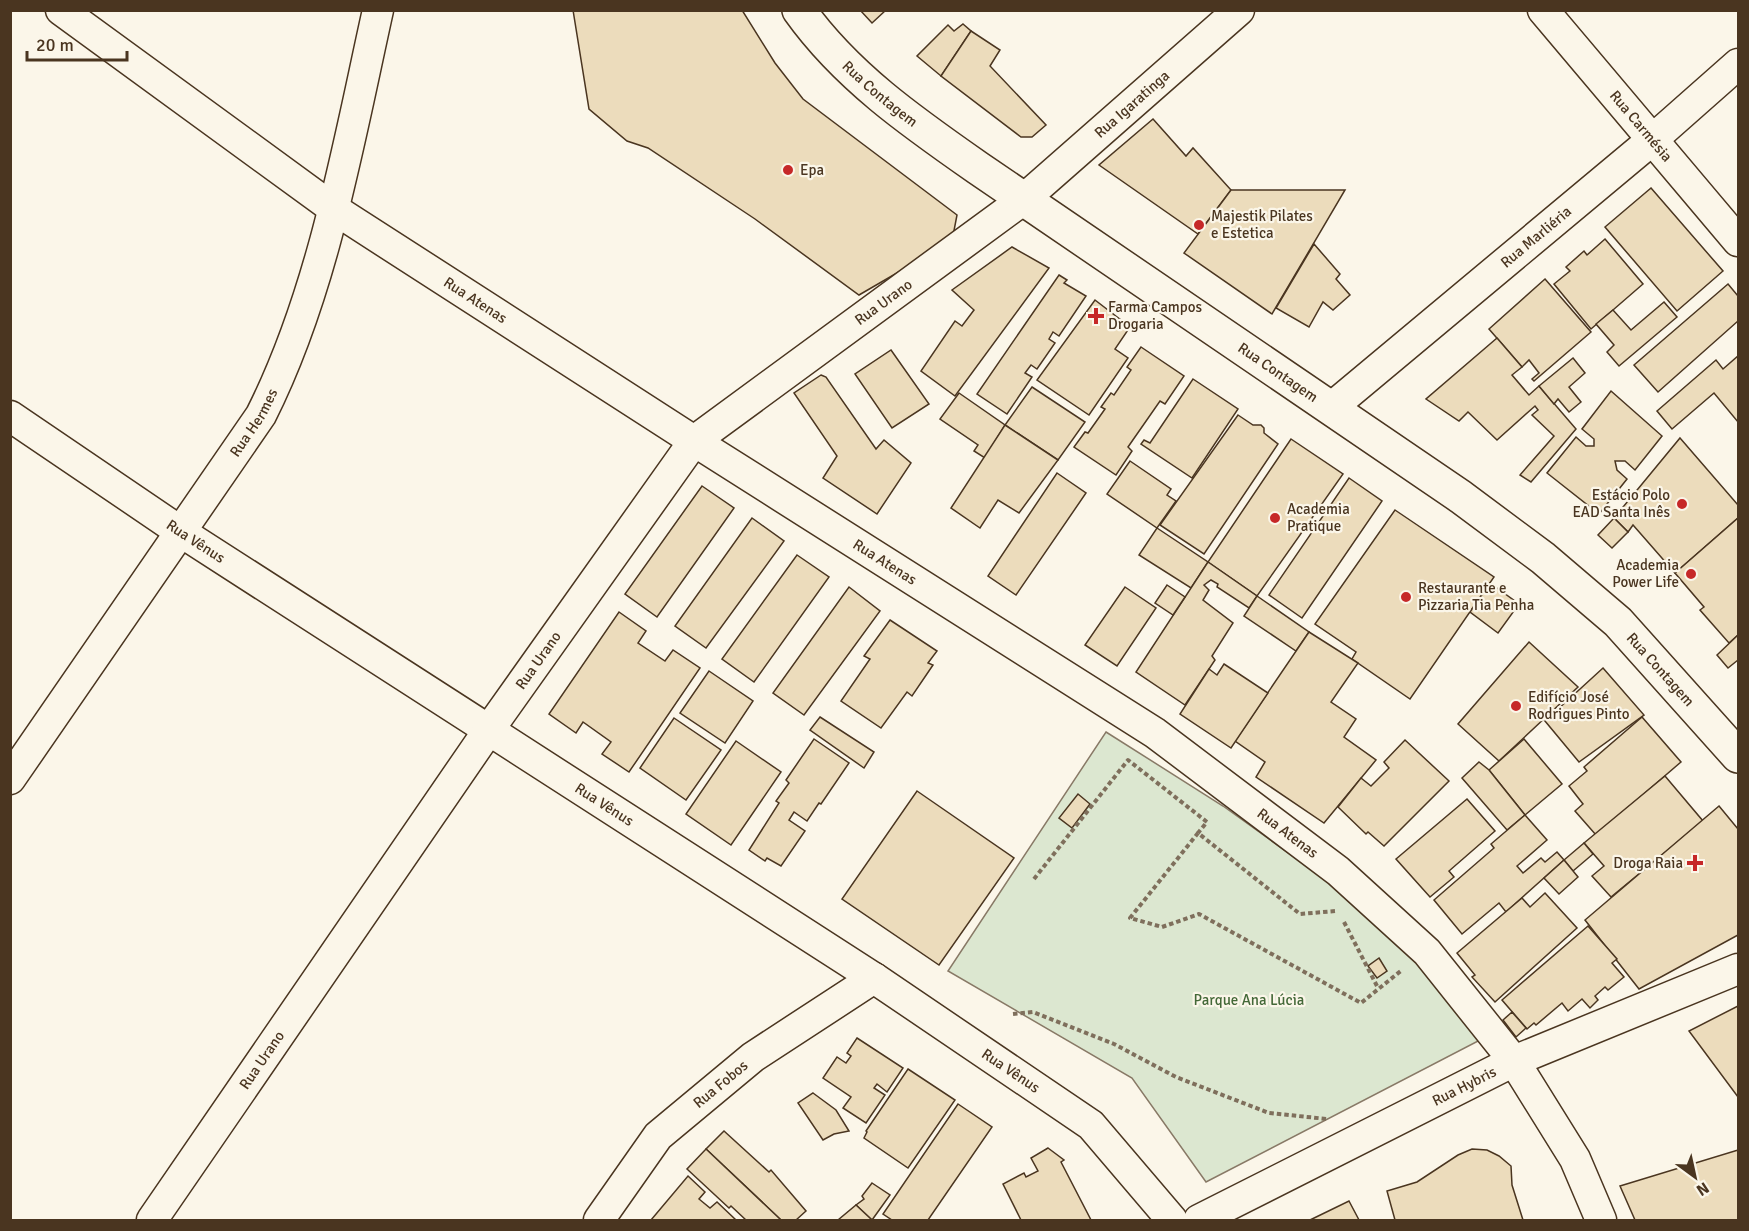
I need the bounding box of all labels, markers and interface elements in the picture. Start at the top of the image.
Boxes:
scale bar [27,24,128,62]
text: 20 m [36,34,74,56]
street label: Rua Contagem [839,57,921,131]
street label: Rua Igaratinga [1091,66,1173,142]
street label: Rua Carmésia [1606,87,1676,165]
place label: Epa [800,161,824,179]
marker: Epa [781,163,795,177]
street label: Rua Marliéria [1497,202,1575,272]
place label: Majestik Pilates e Estetica [1211,207,1313,242]
marker: Majestik Pilates e Estetica [1192,218,1206,232]
street label: Rua Atenas [440,273,511,327]
street label: Rua Urano [851,275,916,329]
place label: Farma Campos Drogaria [1108,298,1203,333]
marker: Farma Campos Drogaria [1089,309,1103,323]
street label: Rua Contagem [1235,339,1322,406]
street label: Rua Hermes [226,385,282,460]
place label: Estácio Polo EAD Santa Inês [1572,486,1670,521]
marker: Estácio Polo EAD Santa Inês [1675,497,1689,511]
place label: Academia Pratique [1287,500,1350,535]
marker: Academia Pratique [1268,511,1282,525]
street label: Rua Vênus [163,516,229,567]
street label: Rua Atenas [850,535,920,589]
place label: Academia Power Life [1612,556,1679,591]
marker: Academia Power Life [1684,567,1698,581]
place label: Restaurante e Pizzaria Tia Penha [1418,579,1534,614]
marker: Restaurante e Pizzaria Tia Penha [1399,590,1413,604]
street label: Rua Urano [511,628,565,693]
street label: Rua Contagem [1623,629,1698,710]
place label: Edifício José Rodrigues Pinto [1528,688,1630,723]
marker: Edifício José Rodrigues Pinto [1509,699,1523,713]
street label: Rua Vênus [572,779,637,830]
street label: Rua Atenas [1254,804,1322,862]
place label: Droga Raia [1613,854,1683,872]
marker: Droga Raia [1688,856,1702,870]
park label: Parque Ana Lúcia [1194,991,1304,1009]
street label: Rua Urano [236,1027,288,1093]
street label: Rua Vênus [978,1045,1044,1097]
street label: Rua Fobos [690,1056,752,1112]
street label: Rua Hybris [1429,1062,1500,1110]
north arrow [1665,1147,1725,1207]
text: N [1693,1177,1713,1200]

